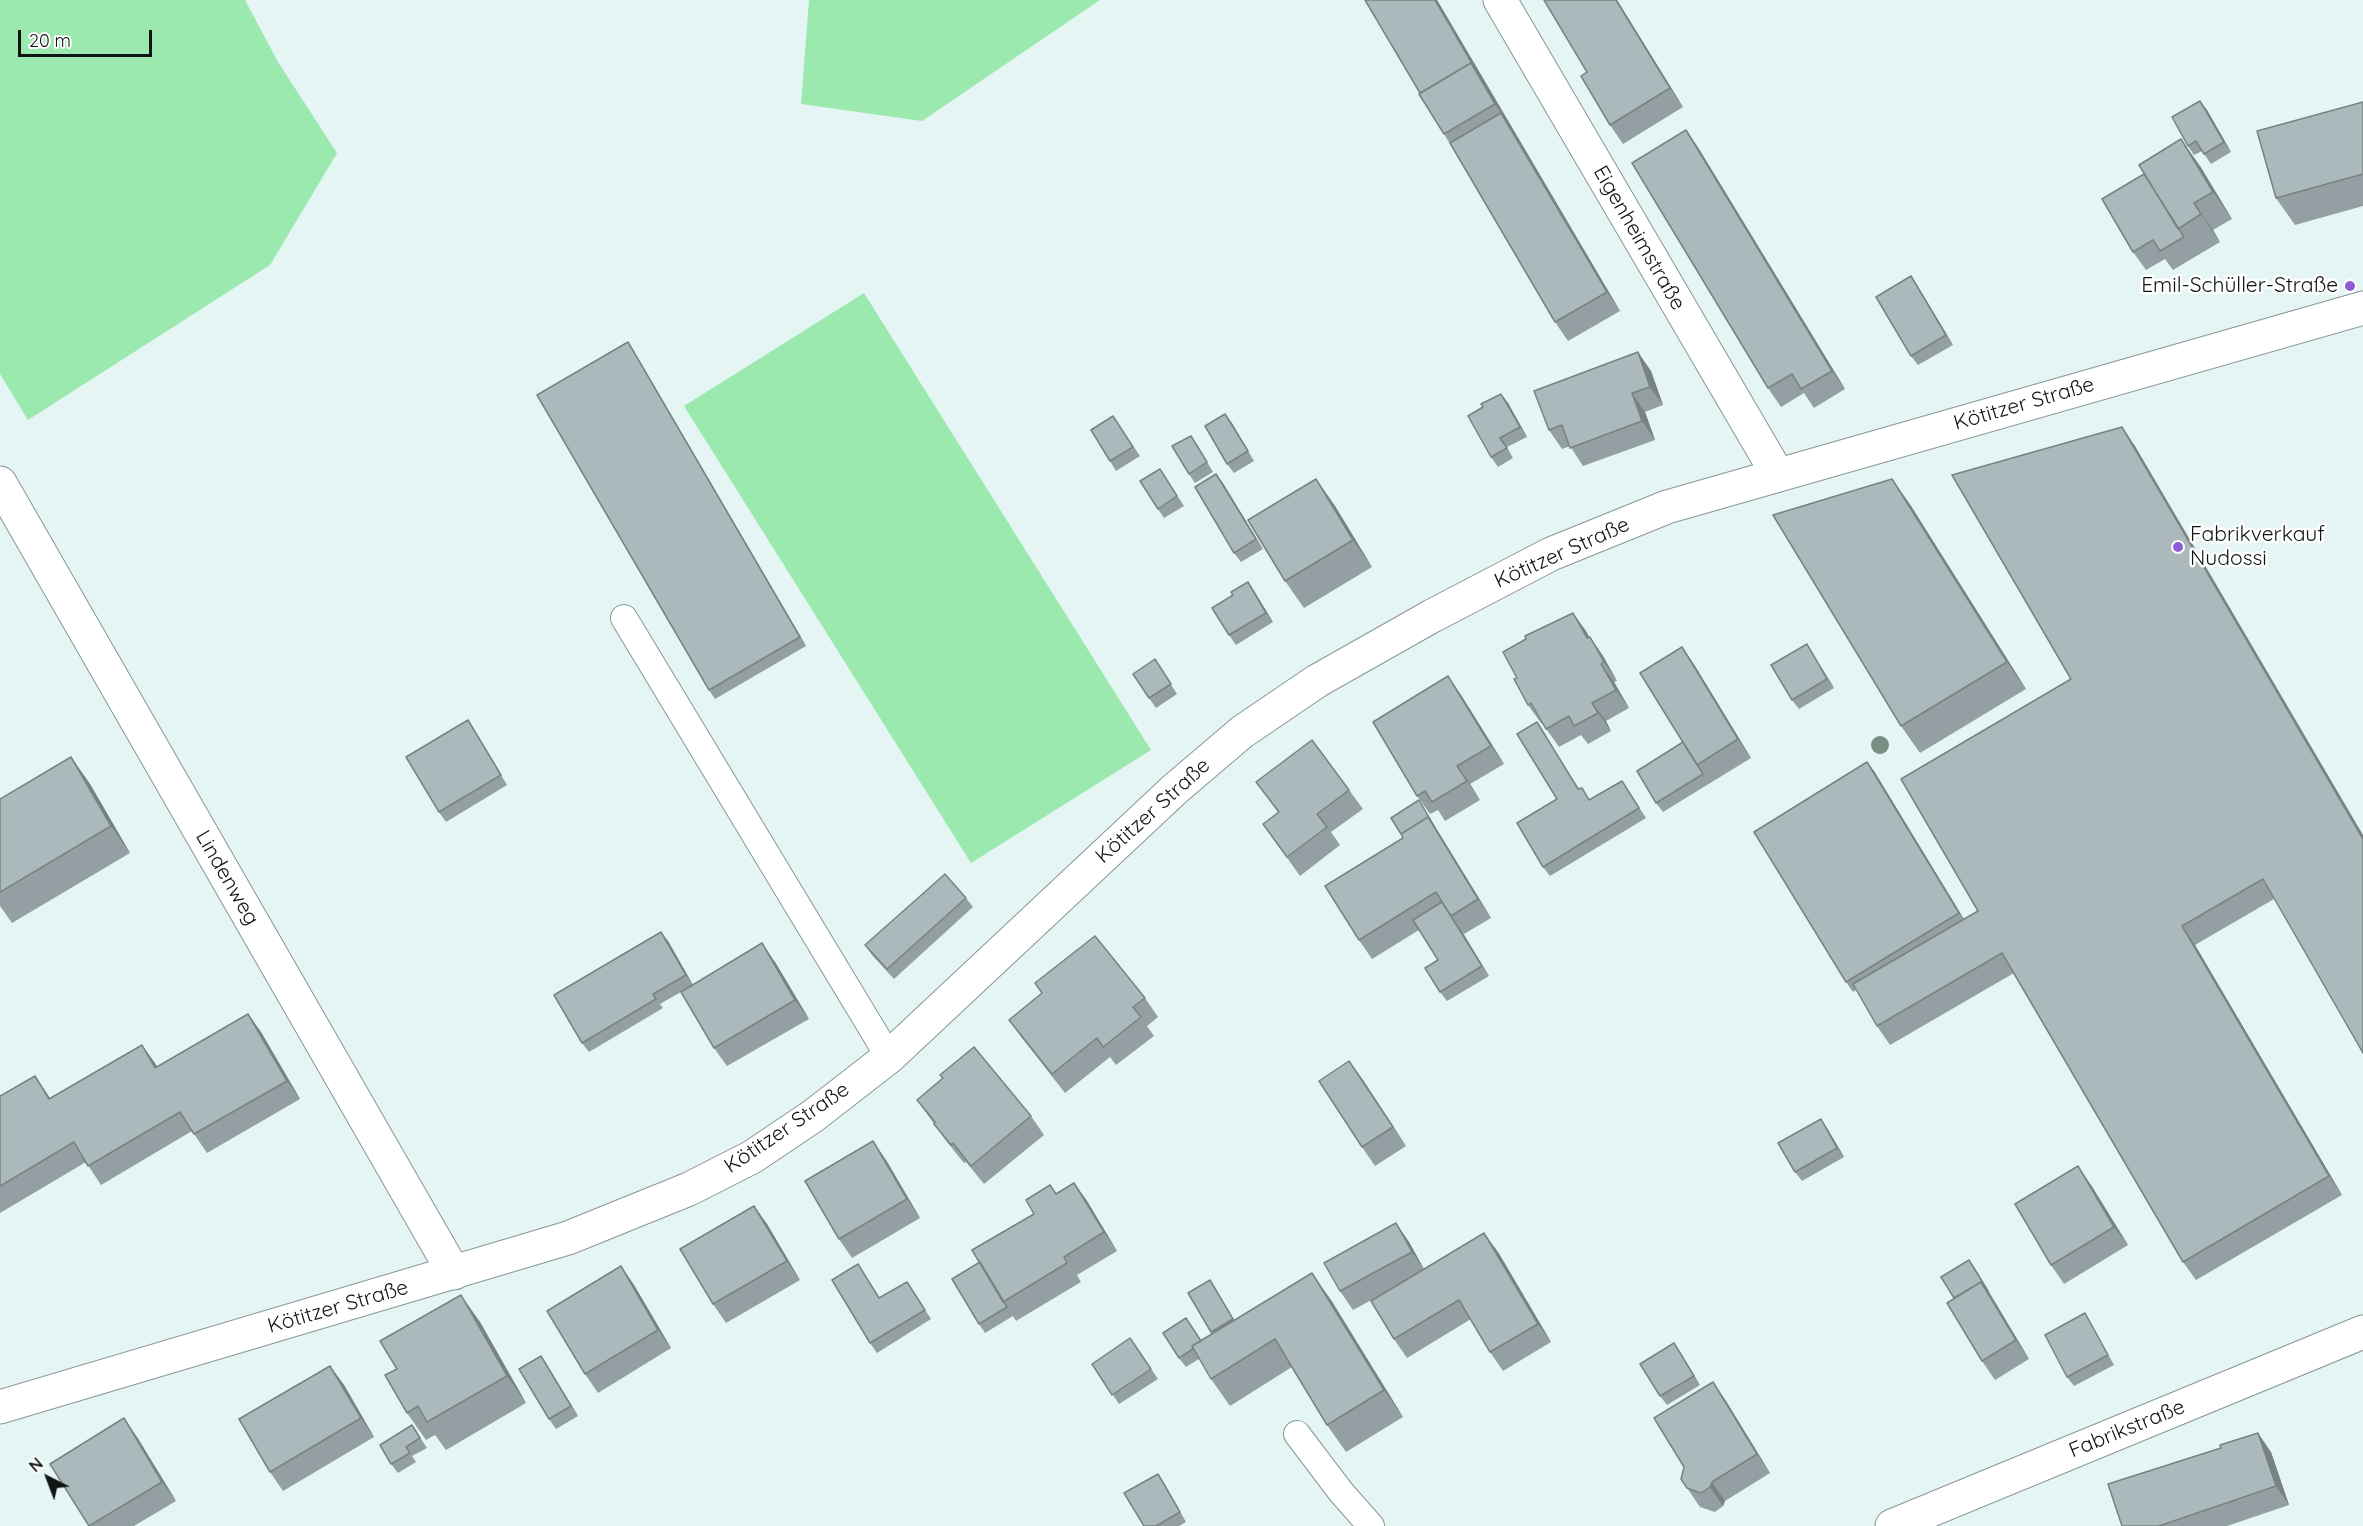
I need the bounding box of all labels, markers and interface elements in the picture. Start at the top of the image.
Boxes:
scale bar [21,18,154,56]
text: 20 m [29,29,71,52]
street label: Eigenheimstraße [1587,161,1691,315]
place label: Emil-Schüller-Straße [2141,273,2338,299]
marker: Emil-Schüller-Straße [2343,279,2357,293]
street label: Kötitzer Straße [1951,372,2097,436]
street label: Kötitzer Straße [1491,512,1633,594]
place label: Fabrikverkauf Nudossi [2190,522,2325,572]
marker: Fabrikverkauf Nudossi [2171,540,2185,554]
street label: Kötitzer Straße [1091,753,1215,869]
street label: Lindenweg [190,826,264,930]
street label: Kötitzer Straße [720,1077,854,1179]
street label: Kötitzer Straße [265,1275,411,1339]
street label: Fabrikstraße [2065,1394,2189,1464]
north arrow [18,1448,78,1508]
text: N [25,1453,47,1476]

